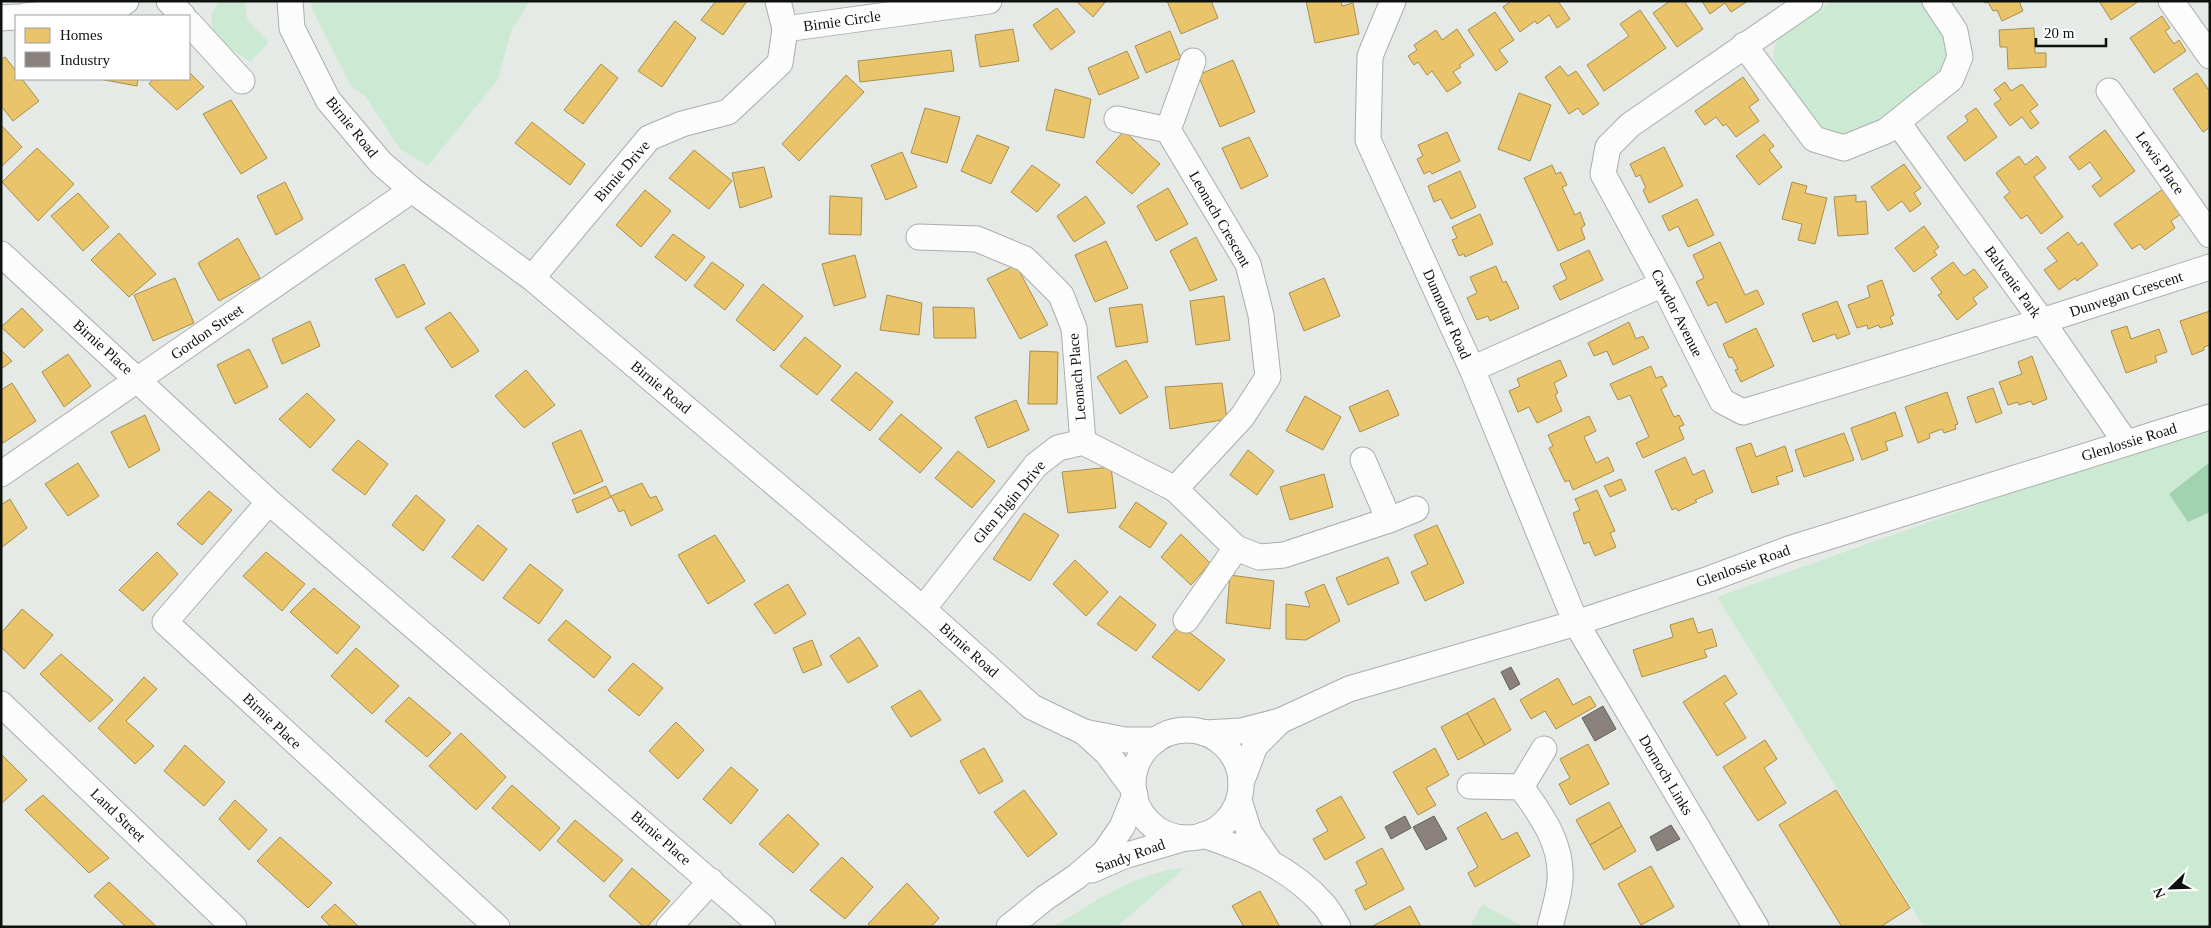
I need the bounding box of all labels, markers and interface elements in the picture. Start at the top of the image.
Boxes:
street label: Birnie Circle [802,8,882,34]
legend [15,15,190,80]
scale bar [2036,15,2106,47]
text: 20 m [2044,25,2075,41]
text: Homes [60,27,103,43]
text: Industry [60,52,110,68]
street label: Birnie Road [323,94,381,161]
street label: Lewis Place [2133,129,2188,198]
street label: Birnie Drive [591,137,653,205]
street label: Leonach Crescent [1186,168,1254,270]
street label: Balvenie Park [1982,243,2045,321]
street label: Dunnottar Road [1420,267,1474,362]
street label: Cawdor Avenue [1648,267,1706,360]
street label: Dunvegan Crescent [2067,268,2185,320]
street label: Gordon Street [168,301,247,363]
street label: Birnie Place [70,316,136,378]
street label: Leonach Place [1065,332,1089,421]
street label: Birnie Road [628,357,694,417]
street label: Glenlossie Road [2079,420,2179,464]
street label: Glen Elgin Drive [970,457,1049,547]
street label: Glenlossie Road [1694,541,1793,590]
street label: Birnie Road [937,620,1002,681]
street label: Birnie Place [240,690,305,752]
street label: Dornoch Links [1636,732,1696,818]
street label: Land Street [87,785,149,845]
street label: Birnie Place [628,808,694,868]
street label: Sandy Road [1093,836,1167,876]
north arrow [2146,863,2196,913]
text: N [2151,885,2168,900]

